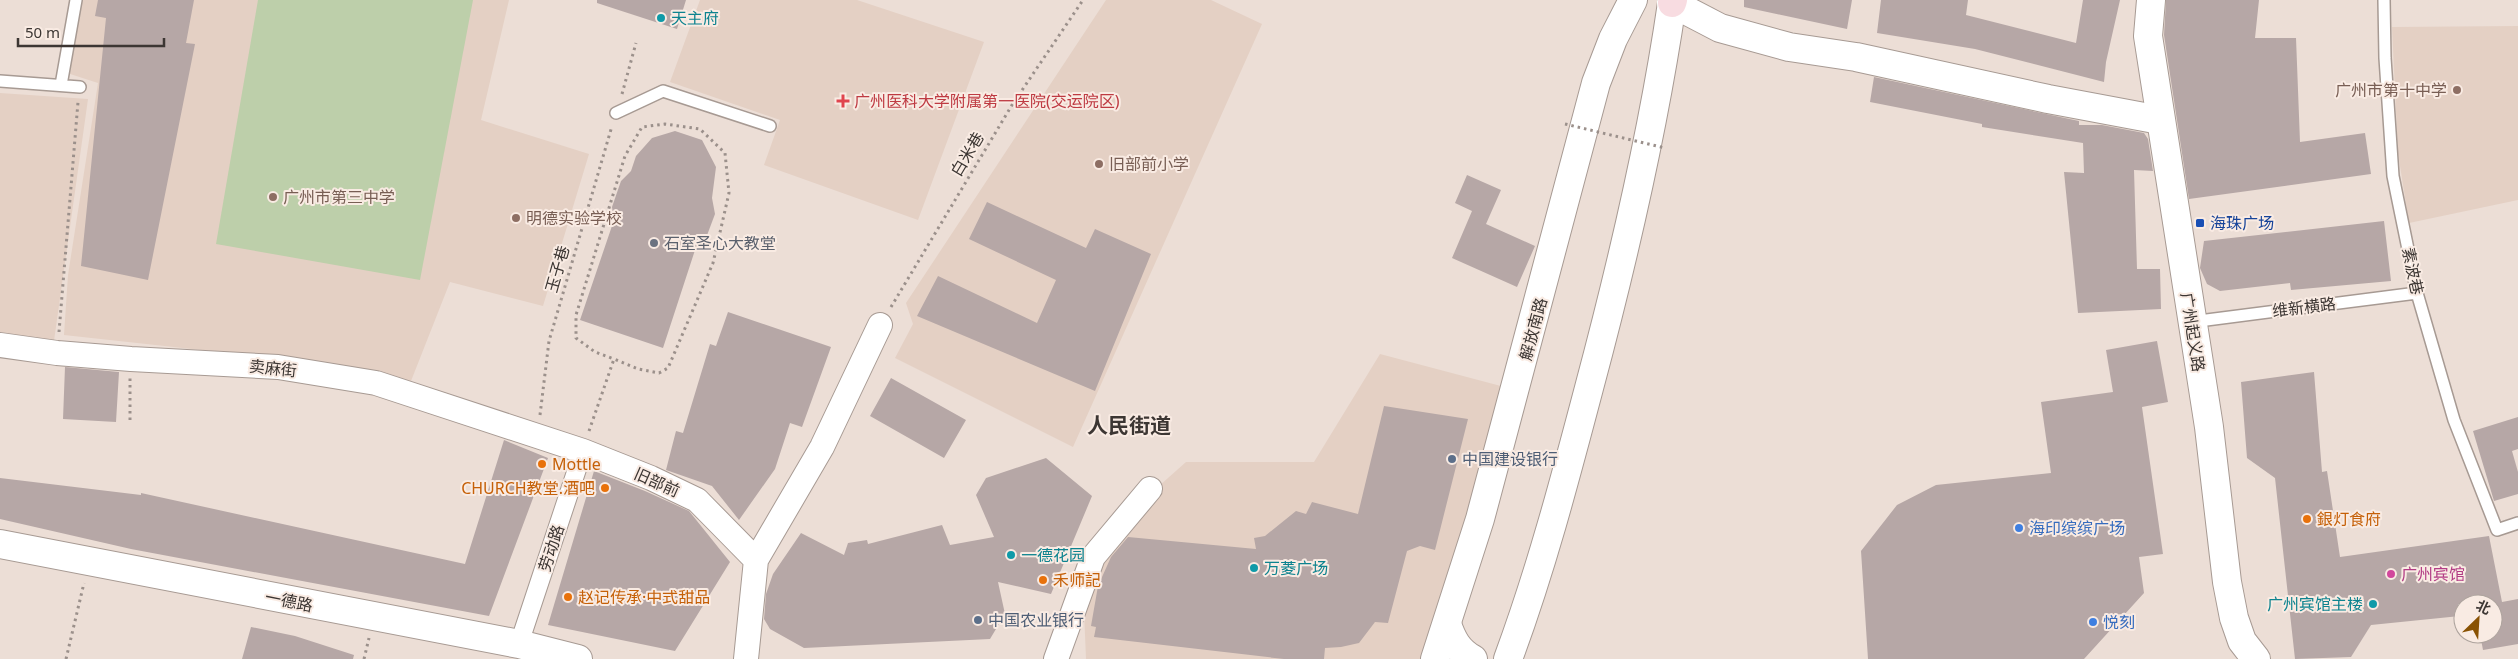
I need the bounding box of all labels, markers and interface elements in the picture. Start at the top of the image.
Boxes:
place label: 天主府 [671,7,719,29]
marker: 天主府 [655,12,667,24]
scale bar [18,15,164,47]
text: 50 m [25,22,60,42]
place label: 广州市第十中学 [2335,79,2447,101]
marker: 广州市第十中学 [2451,84,2463,96]
place label: 广州医科大学附属第一医院(交运院区) [854,90,1120,112]
marker: 广州医科大学附属第一医院(交运院区) [836,94,850,108]
street label: 白米巷 [945,128,989,180]
place label: 旧部前小学 [1109,153,1189,175]
marker: 旧部前小学 [1093,158,1105,170]
place label: 广州市第三中学 [283,186,395,208]
marker: 广州市第三中学 [267,191,279,203]
place label: 明德实验学校 [526,207,622,229]
marker: 明德实验学校 [510,212,522,224]
place label: 海珠广场 [2210,212,2274,234]
marker: 海珠广场 [2194,217,2206,229]
place label: 石室圣心大教堂 [664,232,776,254]
marker: 石室圣心大教堂 [648,237,660,249]
street label: 玉子巷 [540,243,574,295]
street label: 素波巷 [2397,245,2429,297]
street label: 广州起义路 [2176,291,2210,373]
street label: 维新横路 [2271,292,2337,322]
street label: 解放南路 [1514,295,1552,363]
street label: 卖麻街 [248,355,298,381]
district label: 人民街道 [1087,411,1171,439]
place label: 中国建设银行 [1462,448,1558,470]
place label: Mottle [552,453,601,475]
marker: 中国建设银行 [1446,453,1458,465]
marker: Mottle [536,458,548,470]
street label: 旧部前 [631,462,683,502]
place label: CHURCH教堂.酒吧 [461,477,595,499]
marker: CHURCH教堂.酒吧 [599,482,611,494]
place label: 銀灯食府 [2317,508,2381,530]
marker: 銀灯食府 [2301,513,2313,525]
place label: 海印缤缤广场 [2029,517,2125,539]
street label: 劳动路 [533,522,569,574]
marker: 海印缤缤广场 [2013,522,2025,534]
place label: 一德花园 [1021,544,1085,566]
marker: 一德花园 [1005,549,1017,561]
place label: 万菱广场 [1264,557,1328,579]
marker: 万菱广场 [1248,562,1260,574]
place label: 广州宾馆 [2401,563,2465,585]
marker: 广州宾馆 [2385,568,2397,580]
place label: 禾师記 [1053,569,1101,591]
marker: 禾师記 [1037,574,1049,586]
street label: 一德路 [263,586,315,616]
place label: 赵记传承·中式甜品 [578,586,710,608]
marker: 赵记传承·中式甜品 [562,591,574,603]
place label: 广州宾馆主楼 [2267,593,2363,615]
north arrow [2453,594,2503,644]
text: 北 [2473,595,2494,618]
marker: 广州宾馆主楼 [2367,598,2379,610]
place label: 中国农业银行 [988,609,1084,631]
place label: 悦刻 [2103,611,2135,633]
marker: 中国农业银行 [972,614,984,626]
marker: 悦刻 [2087,616,2099,628]

